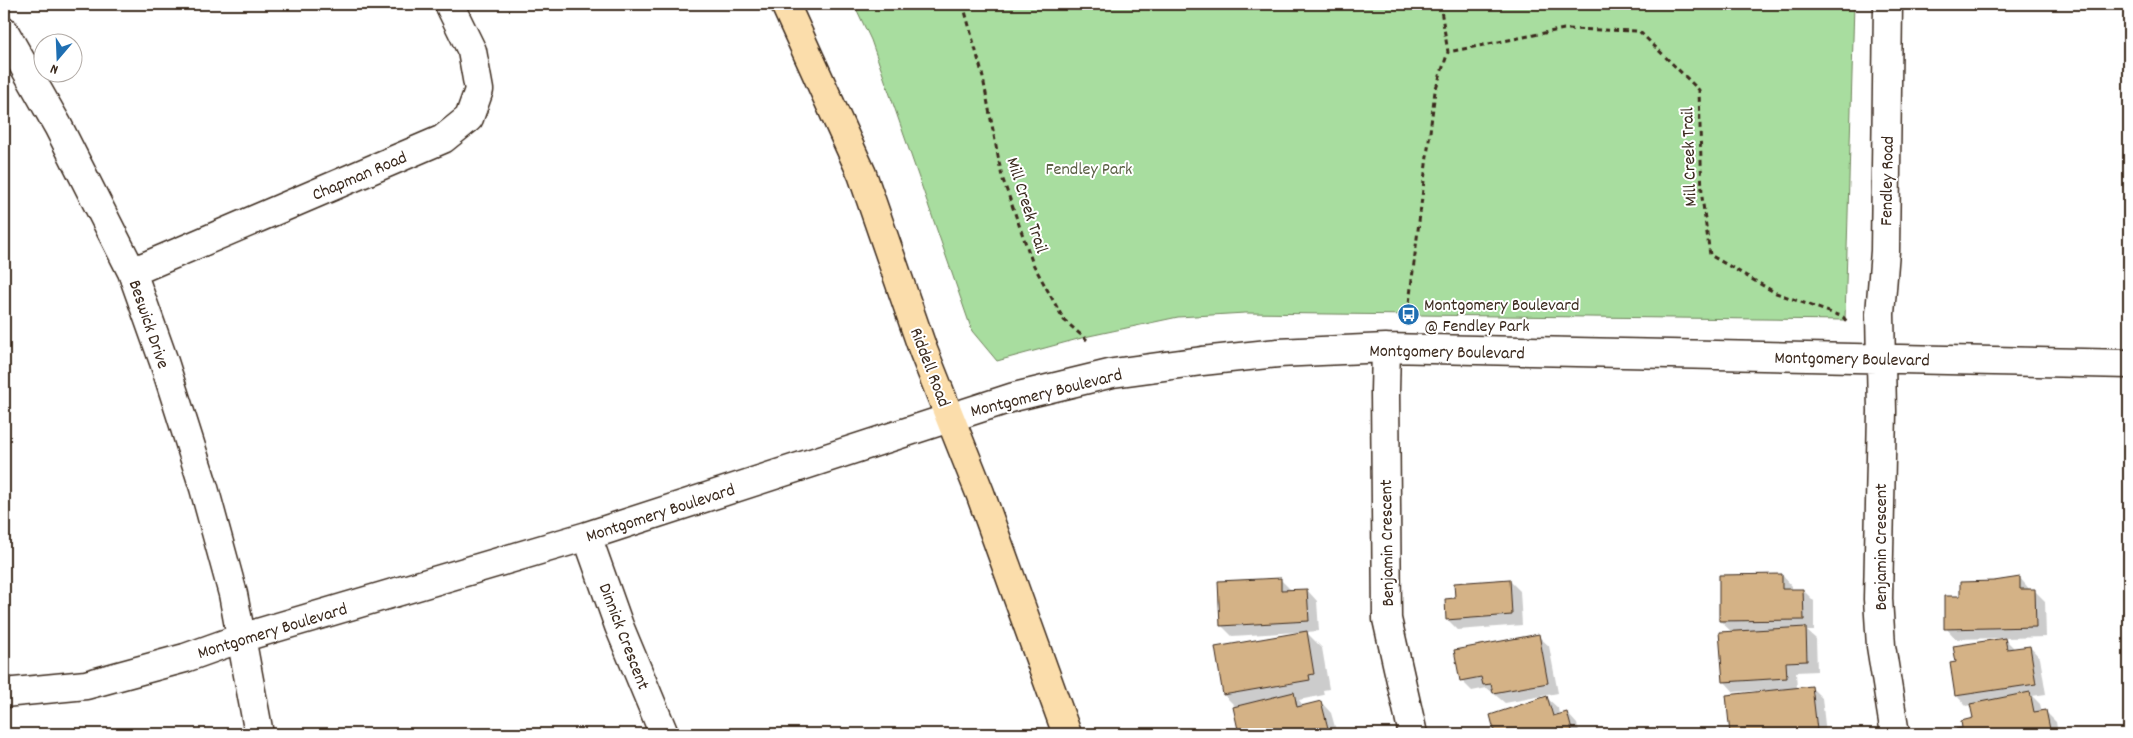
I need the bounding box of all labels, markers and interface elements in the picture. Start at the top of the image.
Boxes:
north arrow [32,32,82,82]
text: N [48,58,61,79]
street label: Mill Creek Trail [1676,106,1705,207]
street label: Fendley Road [1875,136,1902,226]
street label: Chapman Road [309,146,411,208]
street label: Mill Creek Trail [998,155,1053,258]
park label: Fendley Park [1046,158,1133,183]
street label: Beswick Drive [121,277,175,373]
place label: Montgomery Boulevard @ Fendley Park [1424,294,1579,340]
bus stop icon: Montgomery Boulevard @ Fendley Park [1396,302,1420,326]
street label: Riddell Road [902,325,955,411]
street label: Montgomery Boulevard [1369,340,1525,367]
street label: Montgomery Boulevard [1774,347,1930,374]
street label: Montgomery Boulevard [968,364,1125,425]
street label: Montgomery Boulevard [583,478,739,550]
street label: Benjamin Crescent [1375,479,1402,607]
street label: Benjamin Crescent [1870,483,1895,611]
street label: Dinnick Crescent [591,580,655,694]
street label: Montgomery Boulevard [195,598,351,667]

